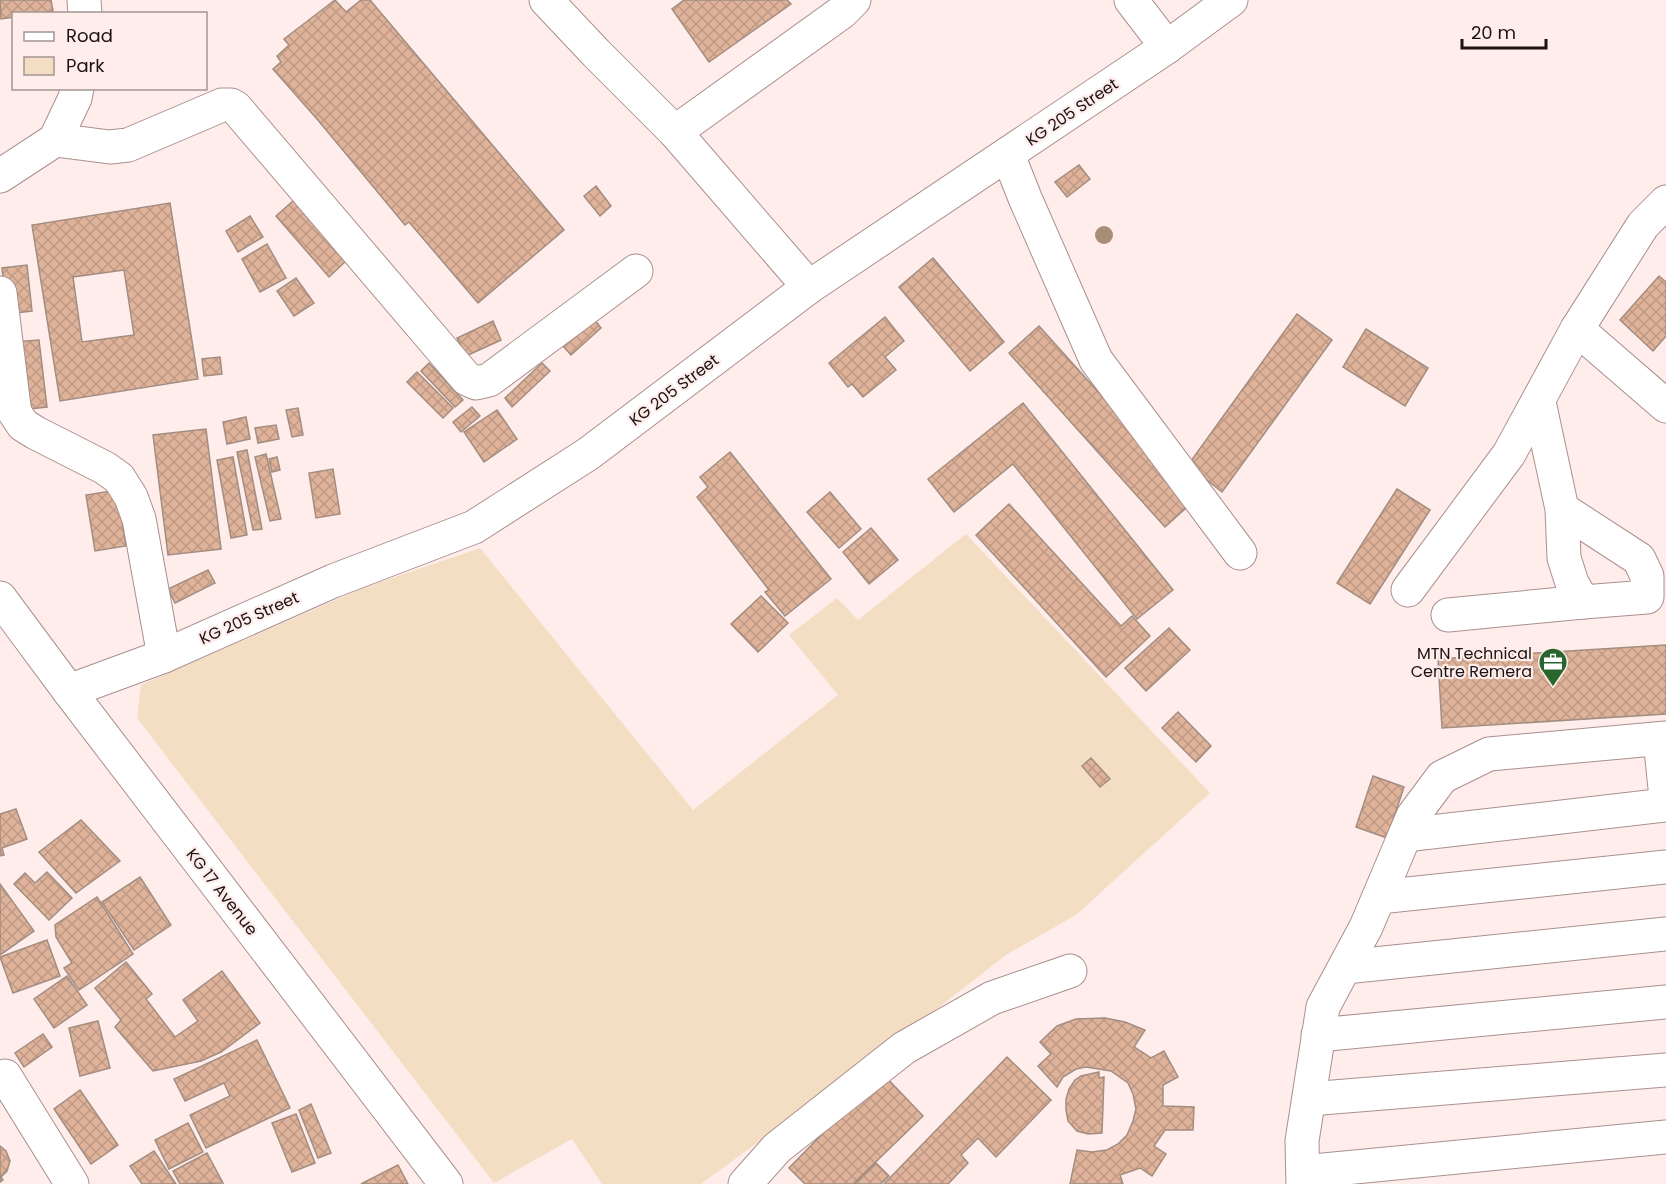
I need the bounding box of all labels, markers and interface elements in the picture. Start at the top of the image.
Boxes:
legend [12,12,207,90]
scale bar [1462,12,1546,50]
text: 20 m [1471,20,1516,45]
text: Road [66,23,113,48]
text: Park [66,53,105,78]
street label: KG 205 Street [1021,73,1123,151]
street label: KG 205 Street [624,349,724,431]
street label: KG 205 Street [196,586,303,650]
place label: MTN Technical Centre Remera [1411,642,1532,683]
office icon: MTN Technical Centre Remera [1537,646,1569,688]
street label: KG 17 Avenue [181,844,263,940]

